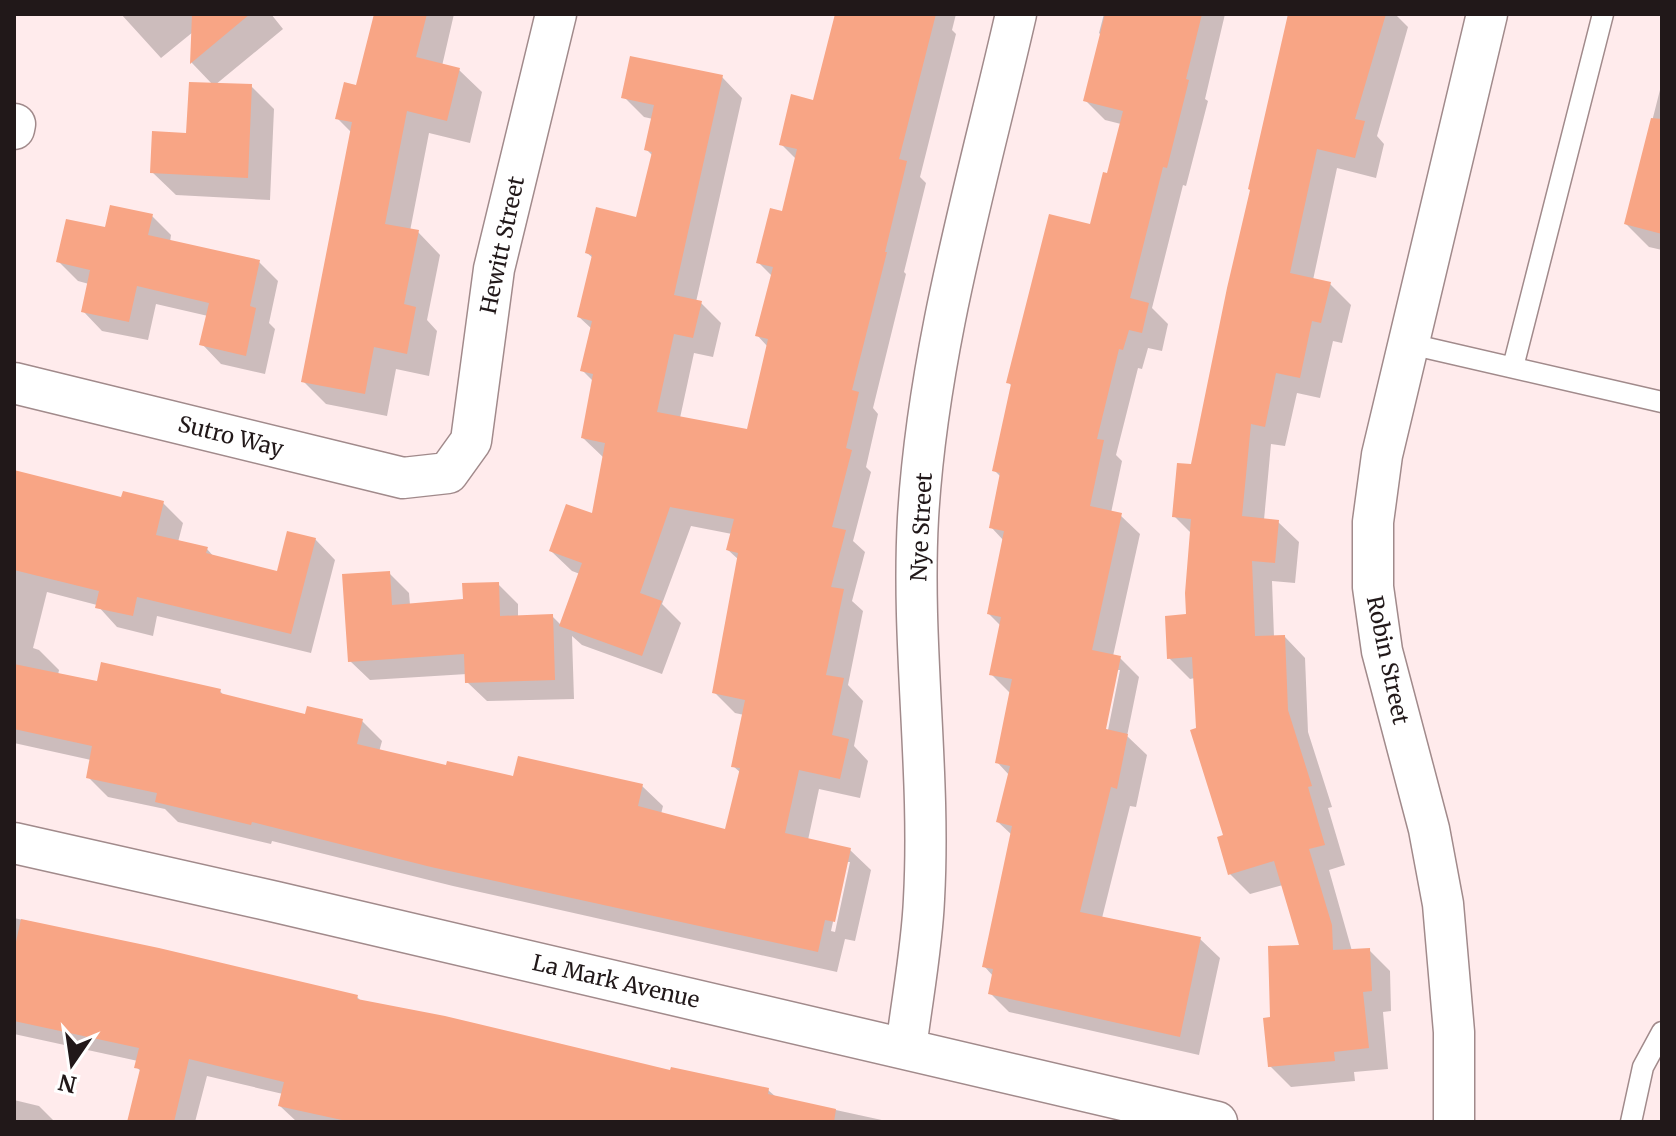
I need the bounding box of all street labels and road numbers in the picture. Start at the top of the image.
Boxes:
street label: Hewitt Street [474,173,530,316]
street label: Sutro Way [175,409,287,463]
street label: Nye Street [904,471,938,582]
street label: Robin Street [1361,593,1415,727]
street label: La Mark Avenue [530,948,702,1014]

